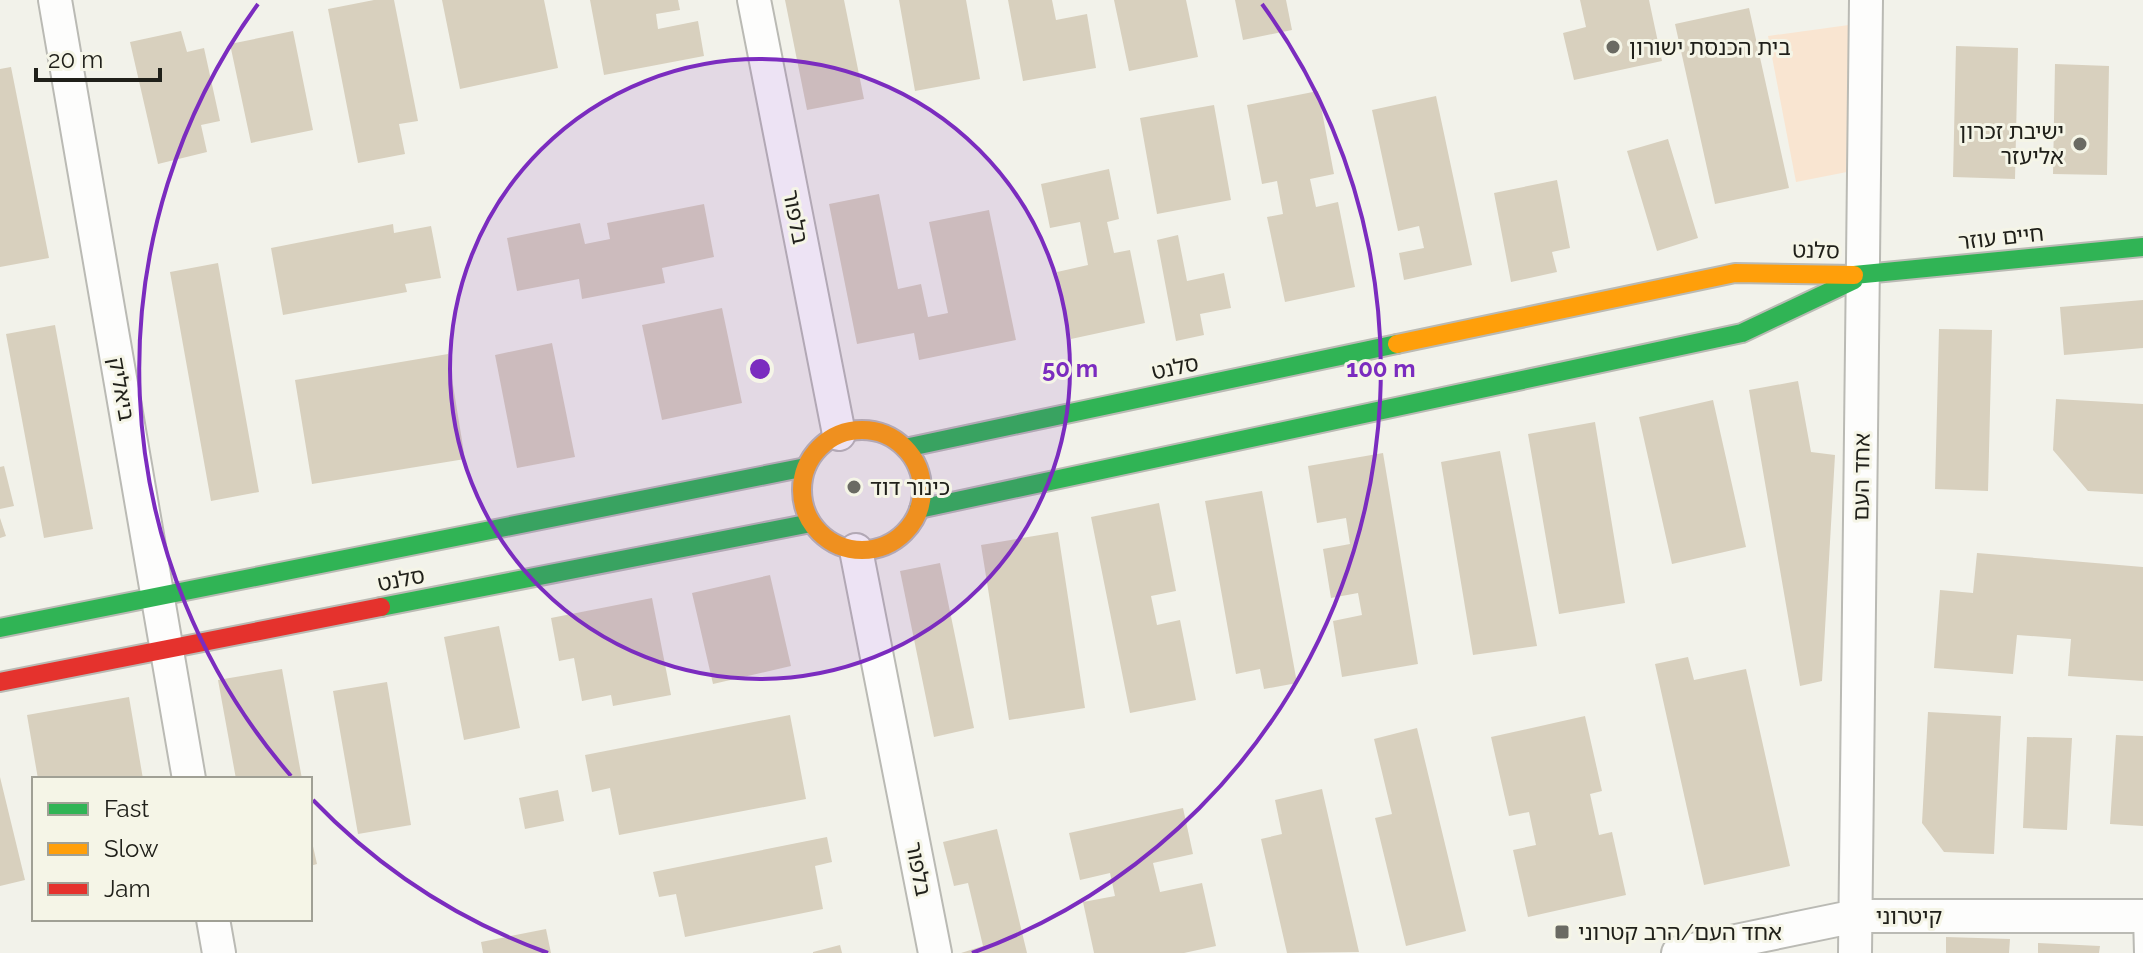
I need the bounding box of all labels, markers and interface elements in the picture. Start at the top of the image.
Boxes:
scale bar [36,32,160,82]
place label: בית הכנסת ישורון [1629,34,1791,60]
marker: בית הכנסת ישורון [1604,38,1622,56]
text: 20 m [48,45,103,74]
place label: ישיבת זכרון אליעזר [1959,118,2064,169]
marker: ישיבת זכרון אליעזר [2071,135,2089,153]
street label: בלפור [778,188,814,246]
street label: חיים עוזר [1957,220,2045,254]
street label: סלנט [1792,237,1840,263]
street label: סלנט [1149,349,1201,385]
text: 50 m [1042,354,1098,383]
text: 100 m [1346,354,1416,383]
street label: ביאליק [104,355,140,423]
centre of rings [746,355,774,383]
street label: אחד העם [1847,433,1875,521]
place label: כינור דוד [870,474,950,500]
marker: כינור דוד [845,478,863,496]
street label: סלנט [375,562,427,596]
legend [32,777,312,921]
text: Fast [104,794,149,823]
text: Slow [104,834,159,863]
street label: בלפור [901,840,937,898]
text: Jam [104,874,150,903]
street label: קיטרוני [1876,903,1942,929]
place label: אחד העם/הרב קטרוני [1578,919,1782,945]
marker: אחד העם/הרב קטרוני [1553,923,1571,941]

